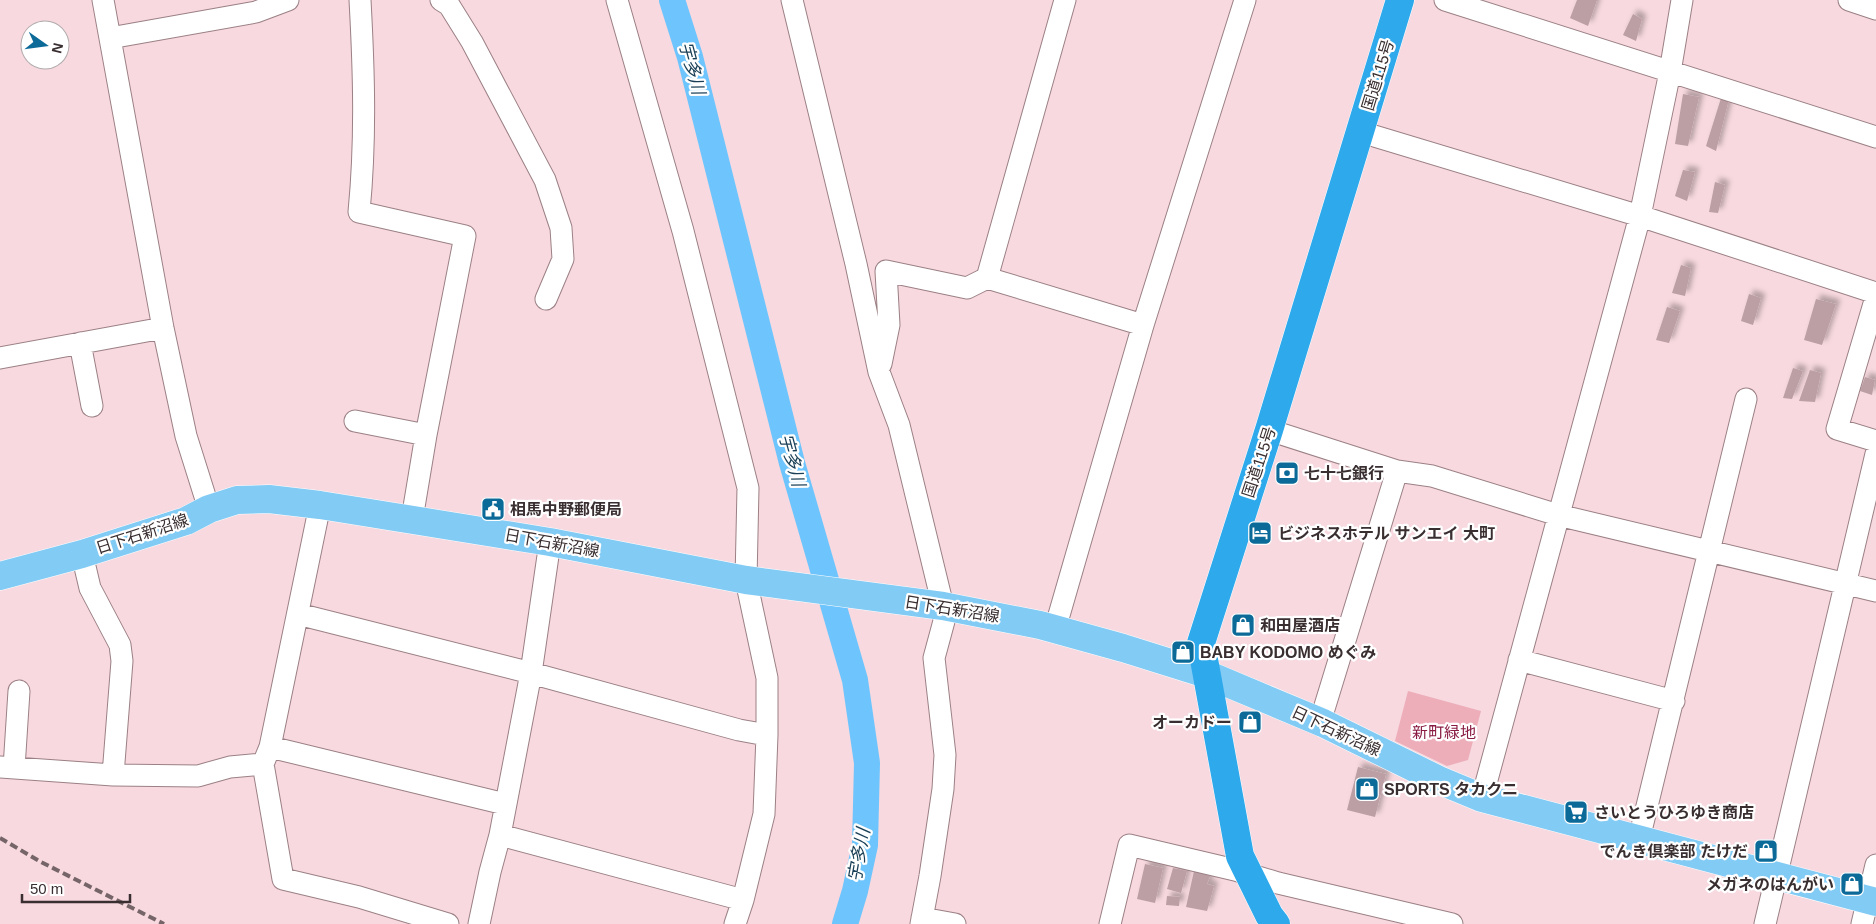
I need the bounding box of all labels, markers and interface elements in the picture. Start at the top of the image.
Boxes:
north arrow [20,20,70,70]
street label: 国道115号 [1359,37,1397,113]
water label: 宇多川 [675,39,709,99]
text: N [49,41,67,55]
street label: 国道115号 [1240,424,1278,500]
water label: 宇多川 [775,431,809,491]
bank icon: 七十七銀行 [1274,460,1300,486]
place label: 七十七銀行 [1304,465,1384,482]
public building icon: 相馬中野郵便局 [480,496,506,522]
place label: 相馬中野郵便局 [510,501,622,518]
street label: 日下石新沼線 [94,511,190,557]
hotel icon: ビジネスホテル サンエイ 大町 [1247,520,1273,546]
place label: ビジネスホテル サンエイ 大町 [1278,525,1495,542]
street label: 日下石新沼線 [503,526,601,560]
street label: 日下石新沼線 [903,593,1001,625]
shop icon: 和田屋酒店 [1230,612,1256,638]
place label: 和田屋酒店 [1260,617,1340,634]
shop icon: BABY KODOMO めぐみ [1170,639,1196,665]
place label: BABY KODOMO めぐみ [1200,644,1376,661]
street label: 日下石新沼線 [1289,703,1383,759]
shop icon: オーカドー [1237,709,1263,735]
place label: オーカドー [1152,714,1232,731]
park label: 新町緑地 [1412,724,1476,741]
shop icon: SPORTS タカクニ [1354,776,1380,802]
place label: SPORTS タカクニ [1384,781,1518,798]
supermarket icon: さいとうひろゆき商店 [1563,799,1589,825]
place label: さいとうひろゆき商店 [1594,804,1754,821]
water label: 宇多川 [844,825,874,883]
shop icon: でんき倶楽部 たけだ [1753,838,1779,864]
place label: でんき倶楽部 たけだ [1600,843,1748,860]
shop icon: メガネのはんがい [1839,871,1865,897]
scale bar [22,872,130,904]
place label: メガネのはんがい [1706,876,1834,893]
text: 50 m [30,880,63,897]

